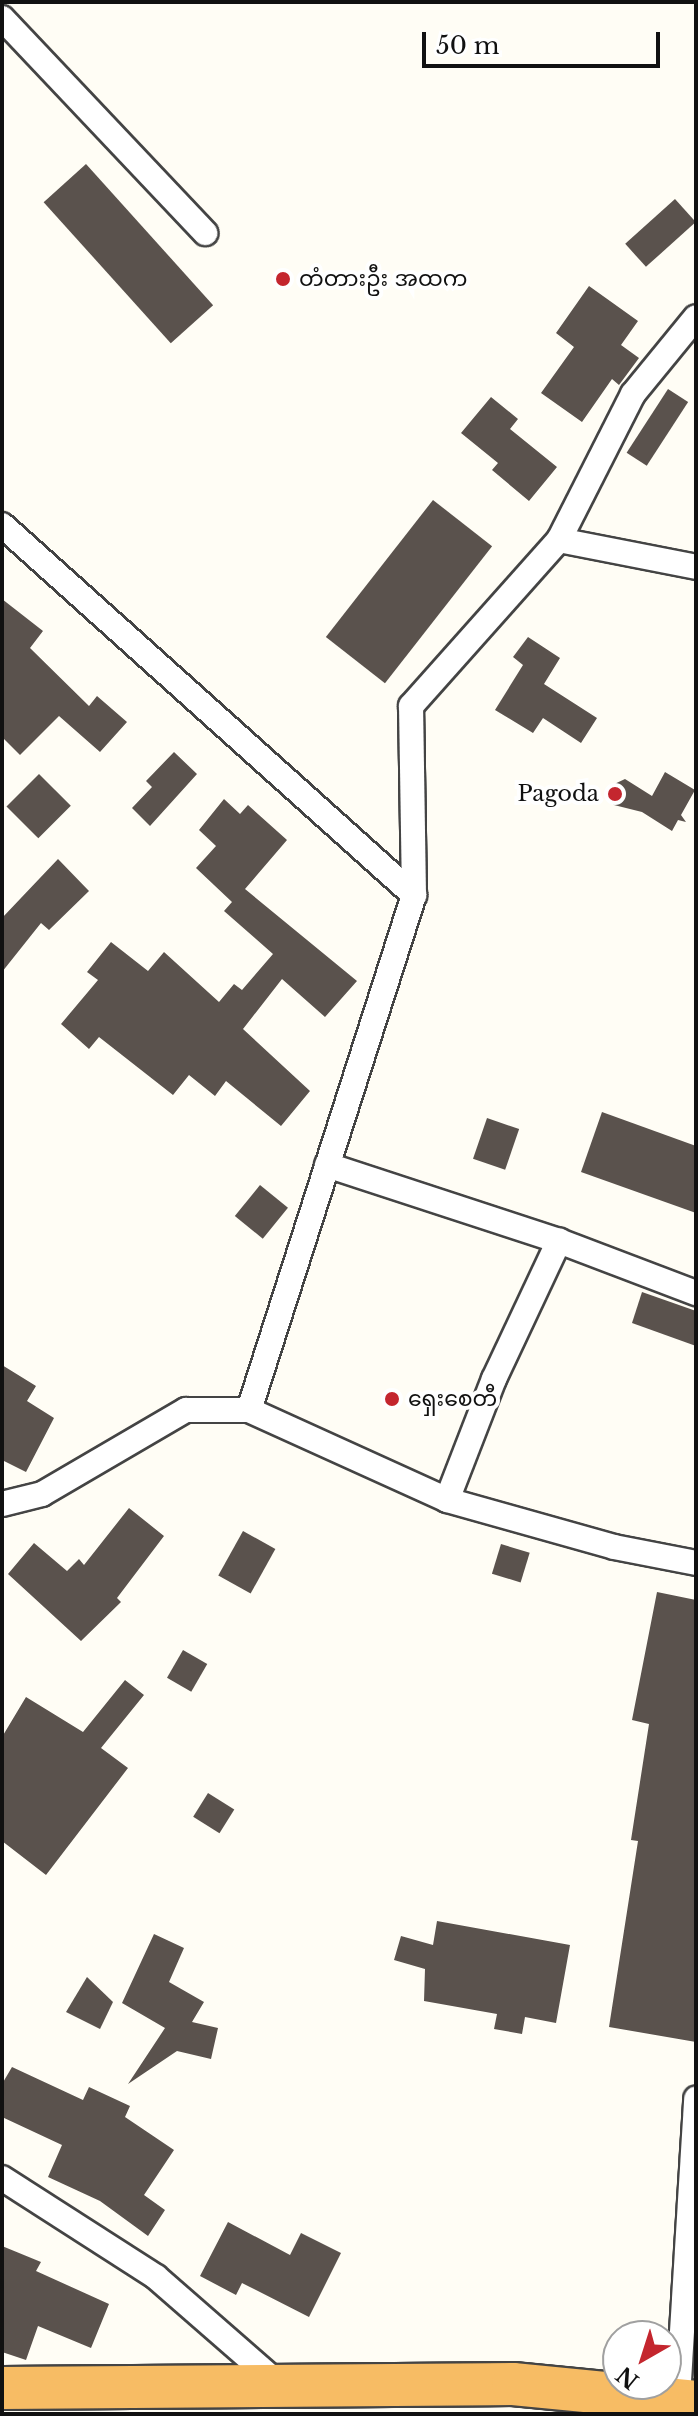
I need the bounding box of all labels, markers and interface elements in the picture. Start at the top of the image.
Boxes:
scale bar [426,16,664,66]
text: 50 m [436,31,499,60]
place label: တံတားဦး အထက [299,266,468,292]
marker: တံတားဦး အထက [274,270,292,288]
place label: Pagoda [517,781,599,807]
marker: Pagoda [606,785,624,803]
place label: ရှေးစေတီ [408,1386,497,1412]
marker: ရှေးစေတီ [383,1390,401,1408]
north arrow [602,2320,682,2400]
text: N [611,2360,644,2394]

